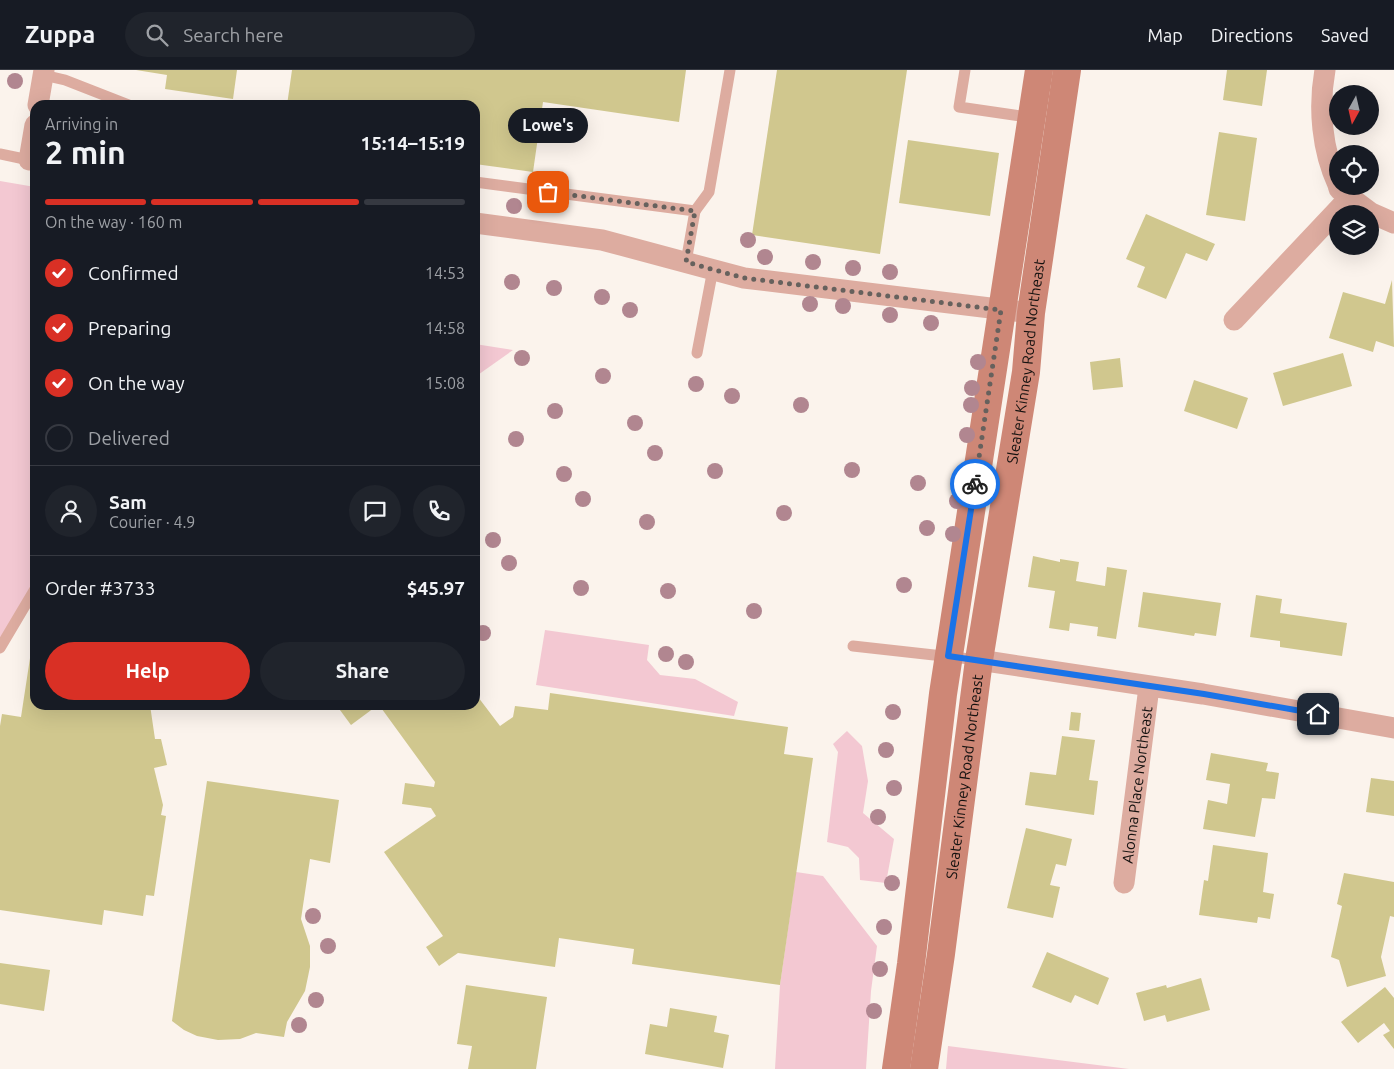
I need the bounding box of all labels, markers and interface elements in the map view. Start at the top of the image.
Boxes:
search box [125,12,475,57]
text: Zuppa [25,21,95,48]
icon: search [143,21,171,49]
text: Search here [183,24,284,46]
text: Map [1147,25,1183,45]
text: Directions [1211,25,1293,45]
text: Saved [1321,25,1369,45]
north arrow [1329,85,1379,135]
map controls [1329,85,1379,255]
callout: Lowe's [508,107,588,142]
text: Arriving in [45,115,118,133]
text: Lowe's [522,116,574,134]
text: 15:14–15:19 [360,132,465,154]
text: 2 min [45,134,126,170]
button: locate [1329,145,1379,195]
pin [527,171,569,213]
icon: bag [534,178,562,206]
button: layers [1329,205,1379,255]
text: On the way · 160 m [45,213,182,231]
street label: Sleater Kinney Road Northeast [1003,258,1047,465]
icon: check [45,259,73,287]
text: Confirmed [88,262,179,284]
text: 14:53 [425,264,465,282]
icon: check [45,314,73,342]
text: Preparing [88,317,172,339]
text: 14:58 [425,319,465,337]
icon: check [45,369,73,397]
text: On the way [88,372,185,394]
text: 15:08 [425,374,465,392]
text: Delivered [88,427,170,449]
courier [950,459,1000,509]
icon: bike [961,470,989,498]
button: person [45,485,97,537]
button: chat [349,485,401,537]
button: phone [413,485,465,537]
text: Sam [109,491,147,513]
text: Courier · 4.9 [109,513,195,531]
text: Order #3733 [45,577,155,599]
text: $45.97 [407,577,465,599]
button: Help [45,642,250,700]
button: Share [260,642,465,700]
street label: Sleater Kinney Road Northeast [942,673,986,880]
pin [1297,693,1339,735]
icon: home [1304,700,1332,728]
street label: Alonna Place Northeast [1118,705,1155,864]

